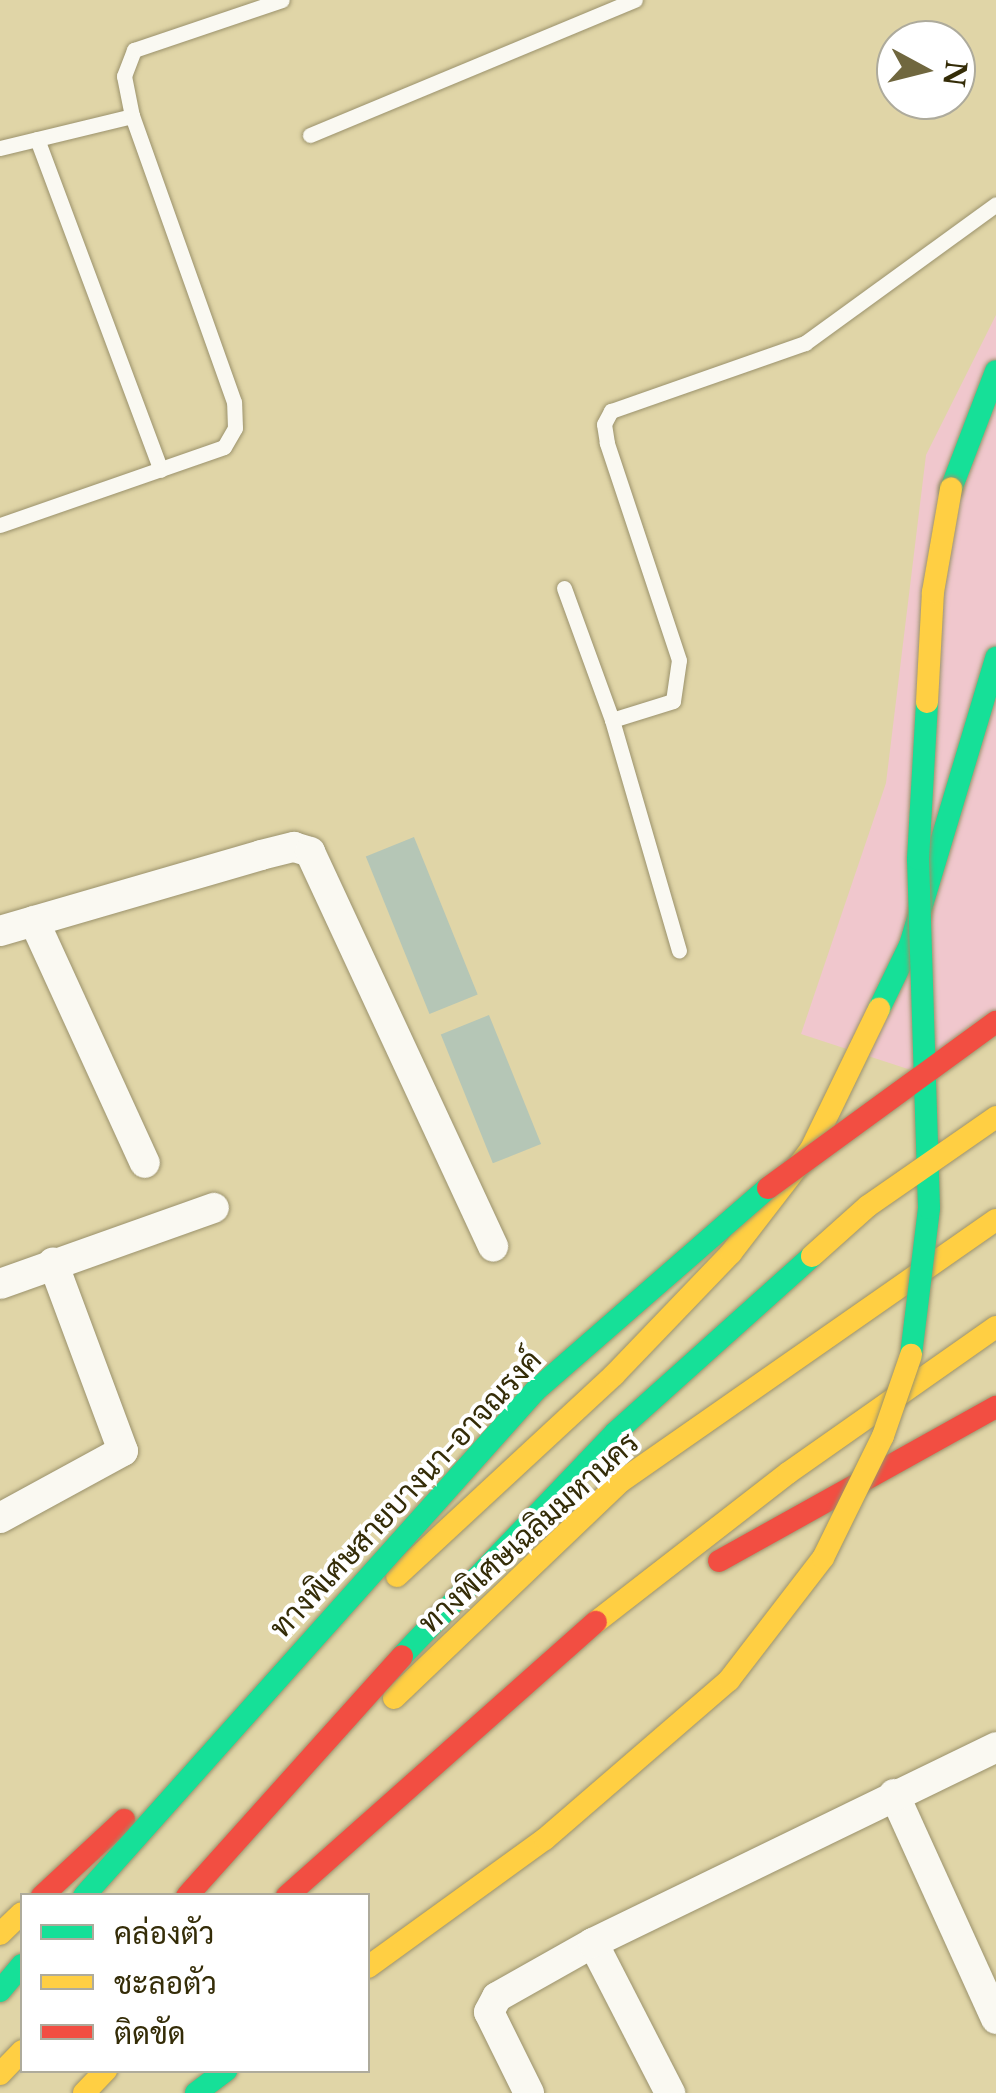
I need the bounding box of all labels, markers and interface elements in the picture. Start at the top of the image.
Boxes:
north arrow [876,20,976,120]
text: N [935,58,973,89]
street label: ทางพิเศษสายบางนา-อาจณรงค์ [263,1342,549,1646]
street label: ทางพิเศษเฉลิมมหานคร [412,1425,646,1641]
legend [20,1893,370,2073]
text: คล่องตัว [114,1915,214,1952]
text: ชะลอตัว [114,1965,217,2002]
text: ติดขัด [114,2015,186,2052]

